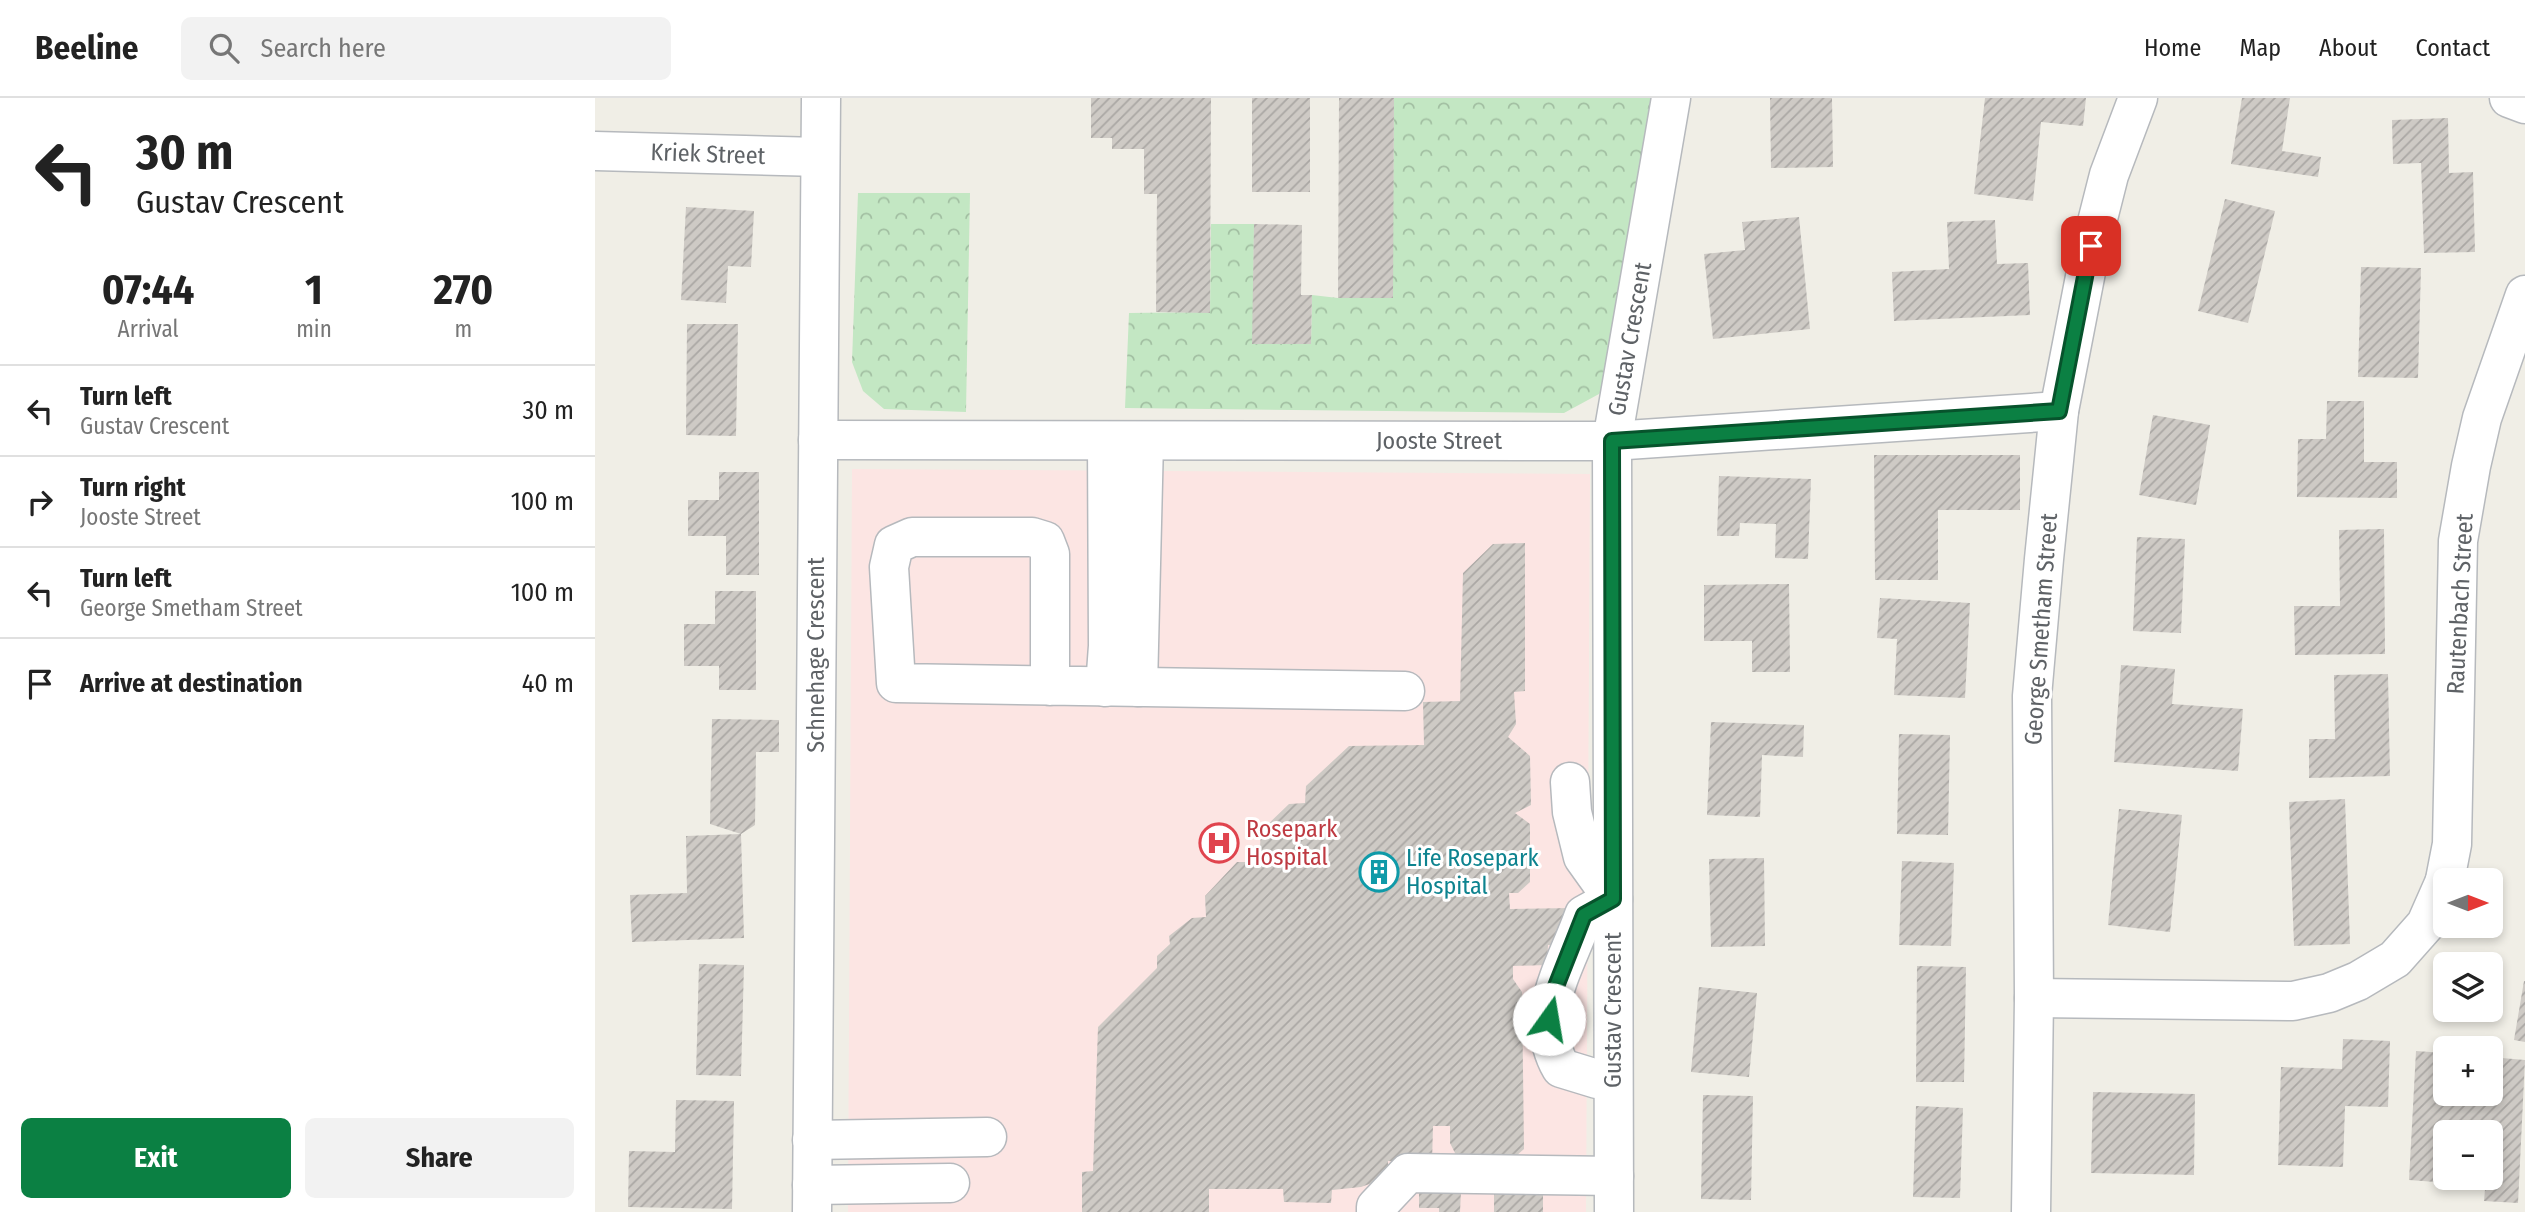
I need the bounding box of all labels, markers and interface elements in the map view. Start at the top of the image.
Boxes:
search box [181,17,671,80]
text: Beeline [35,28,139,68]
icon: search [205,29,243,67]
text: Search here [261,33,386,64]
text: Home [2144,34,2201,62]
text: Map [2239,34,2281,62]
text: About [2319,34,2377,62]
text: Contact [2415,34,2490,62]
text: 30 m [136,123,234,182]
icon: left [21,126,112,217]
street label: Kriek Street [650,138,766,170]
text: Gustav Crescent [136,183,344,221]
pin [2061,216,2121,276]
icon: arrive [2072,227,2110,265]
street label: Gustav Crescent [1603,260,1657,418]
text: 07:44 [102,265,194,315]
text: 1 [305,265,323,315]
text: 270 [434,265,493,315]
text: Arrival [118,315,179,343]
text: min [296,315,332,343]
text: m [455,315,472,343]
text: Turn left [80,381,172,412]
icon: left [21,392,59,430]
text: 30 m [523,395,574,426]
text: Gustav Crescent [80,412,229,440]
street label: Jooste Street [1376,427,1502,455]
text: Turn right [80,472,186,503]
icon: right [21,483,59,521]
text: 100 m [511,486,574,517]
text: Jooste Street [80,503,201,531]
street label: George Smetham Street [2019,512,2063,746]
street label: Rautenbach Street [2441,513,2479,695]
street label: Schnehage Crescent [802,557,830,753]
text: Turn left [80,563,172,594]
icon: left [21,574,59,612]
text: 100 m [511,577,574,608]
text: George Smetham Street [80,594,303,622]
icon: arrive [21,665,59,703]
text: Arrive at destination [80,668,303,699]
text: 40 m [522,668,574,699]
place label: Rosepark Hospital [1246,815,1338,871]
hospital icon: Rosepark Hospital [1198,822,1240,864]
place label: Life Rosepark Hospital [1406,844,1539,900]
building icon: Life Rosepark Hospital [1358,851,1400,893]
north arrow [2433,868,2503,938]
map controls [2433,868,2503,1190]
street label: Gustav Crescent [1599,932,1627,1088]
button: layers [2433,952,2503,1022]
position arrow [1512,982,1586,1056]
button: + [2433,1036,2503,1106]
button: Exit [21,1118,291,1198]
button: Share [305,1118,574,1198]
button: − [2433,1120,2503,1190]

